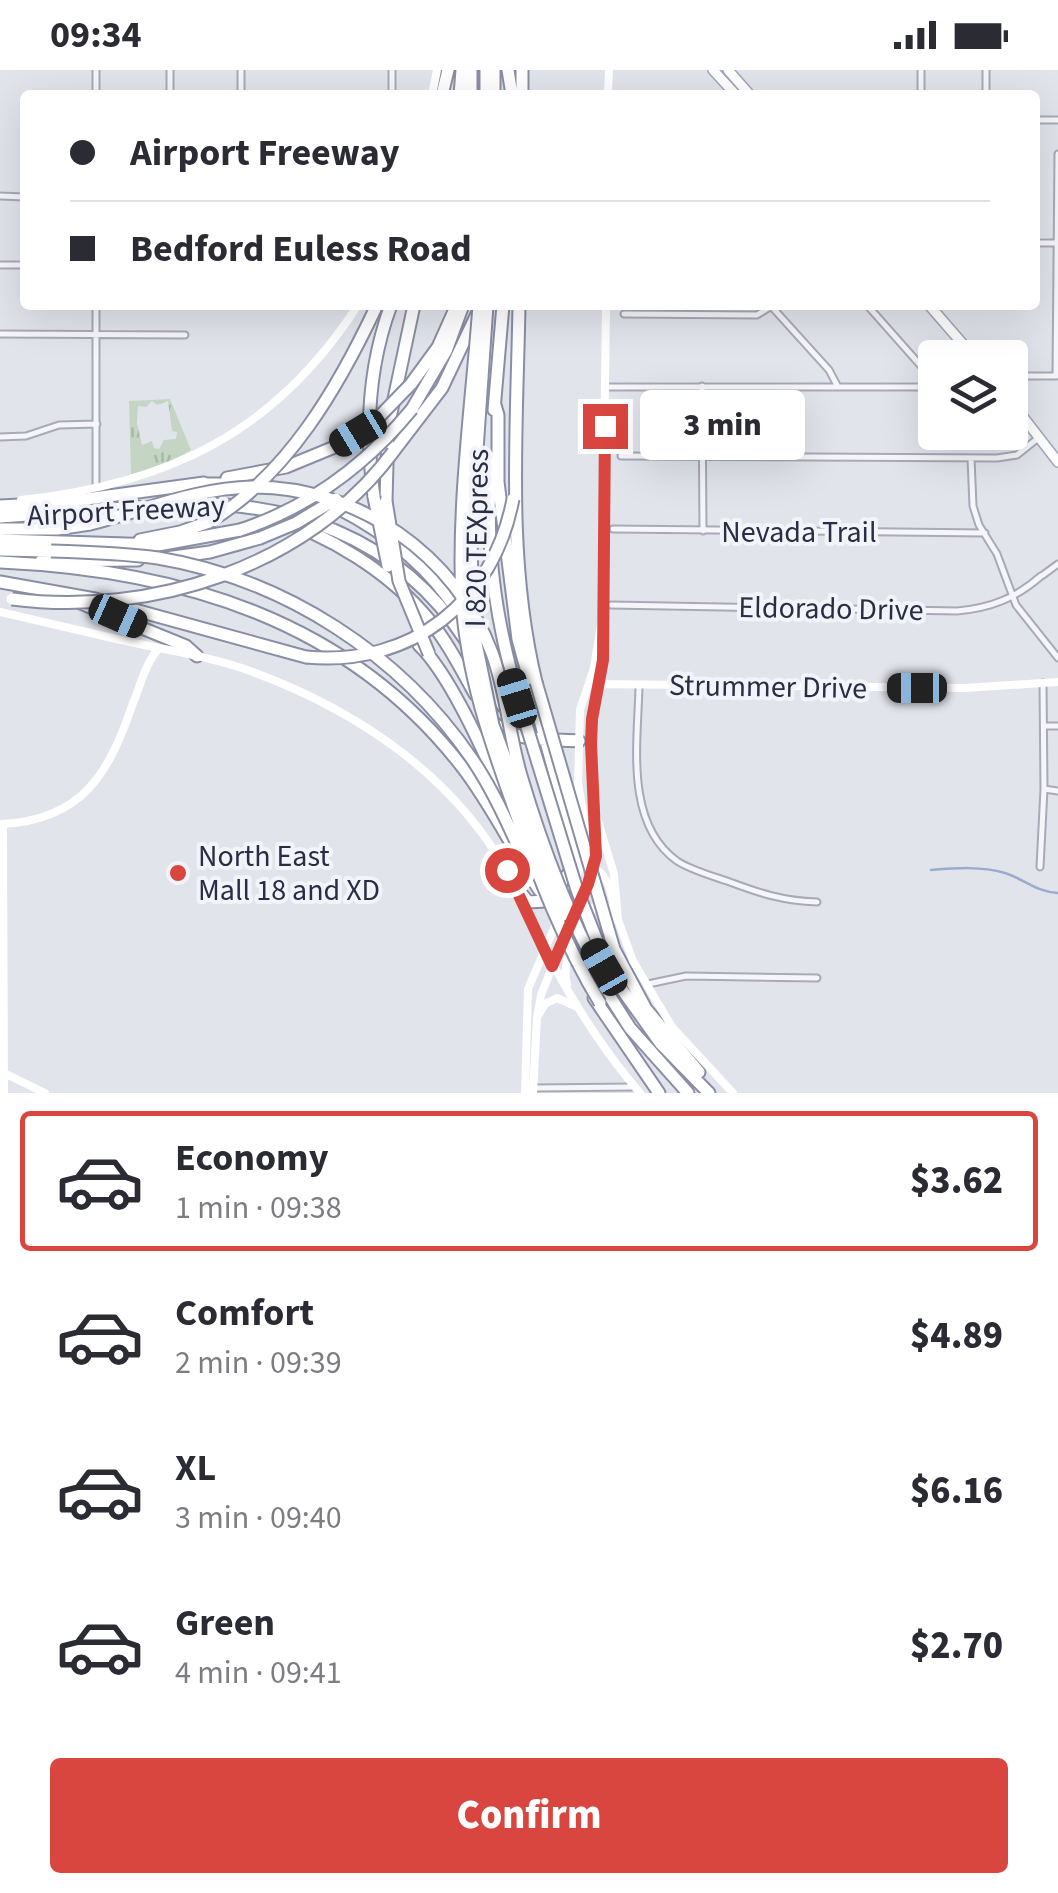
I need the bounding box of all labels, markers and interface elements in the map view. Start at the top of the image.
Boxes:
text: 09:34 [50,8,142,62]
text: Airport Freeway [130,126,400,180]
text: Bedford Euless Road [130,222,472,276]
map controls [918,340,1028,450]
button: layers [918,340,1028,450]
callout: 3 min [640,391,805,461]
text: 3 min [683,402,762,448]
route end [583,404,628,449]
car [325,405,391,461]
street label: I 820 TEXpress [454,448,500,628]
street label: Airport Freeway [26,484,226,538]
street label: Nevada Trail [721,511,877,554]
street label: Eldorado Drive [738,586,924,632]
car [84,590,152,642]
street label: Strummer Drive [669,664,867,710]
car [494,665,540,731]
car [887,673,947,703]
place label: North East Mall 18 and XD [198,835,380,912]
route start [485,848,530,893]
marker: North East Mall 18 and XD [167,862,189,884]
car [576,934,632,1000]
text: Economy [175,1131,328,1185]
icon: car [55,1136,145,1226]
text: $3.62 [910,1154,1003,1208]
text: 1 min · 09:38 [175,1185,342,1231]
text: Comfort [175,1286,314,1340]
icon: car [55,1291,145,1381]
text: $4.89 [910,1309,1003,1363]
text: 2 min · 09:39 [175,1340,342,1386]
text: XL [175,1441,216,1495]
icon: car [55,1446,145,1536]
text: $6.16 [910,1464,1003,1518]
text: 3 min · 09:40 [175,1495,342,1541]
text: Green [175,1596,275,1650]
icon: car [55,1601,145,1691]
text: $2.70 [910,1619,1003,1673]
text: 4 min · 09:41 [175,1650,342,1696]
button: Confirm [50,1758,1008,1873]

